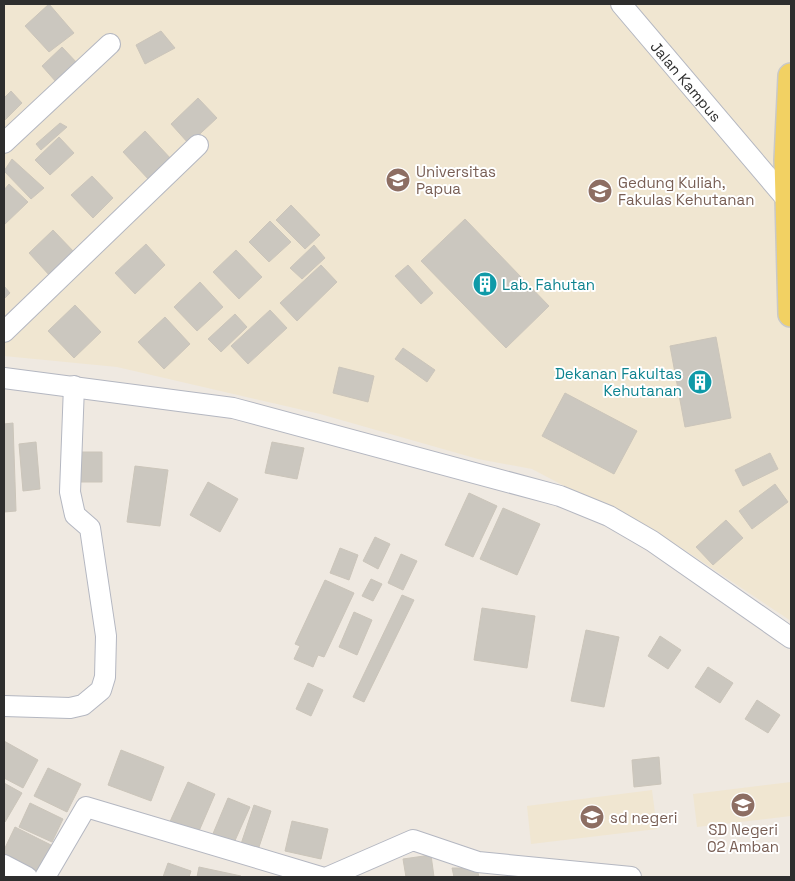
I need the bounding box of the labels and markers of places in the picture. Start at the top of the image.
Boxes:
place label: Universitas Papua [416,162,496,198]
school or university icon: Universitas Papua [385,167,411,193]
place label: Gedung Kuliah, Fakulas Kehutanan [618,173,754,209]
school or university icon: Gedung Kuliah, Fakulas Kehutanan [587,178,613,204]
building icon: Lab. Fahutan [472,271,498,297]
place label: Lab. Fahutan [502,275,595,294]
place label: Dekanan Fakultas Kehutanan [555,364,682,400]
building icon: Dekanan Fakultas Kehutanan [687,369,713,395]
school or university icon: SD Negeri 02 Amban [730,792,756,818]
school or university icon: sd negeri [579,804,605,830]
place label: sd negeri [610,808,677,827]
place label: SD Negeri 02 Amban [707,820,779,856]

